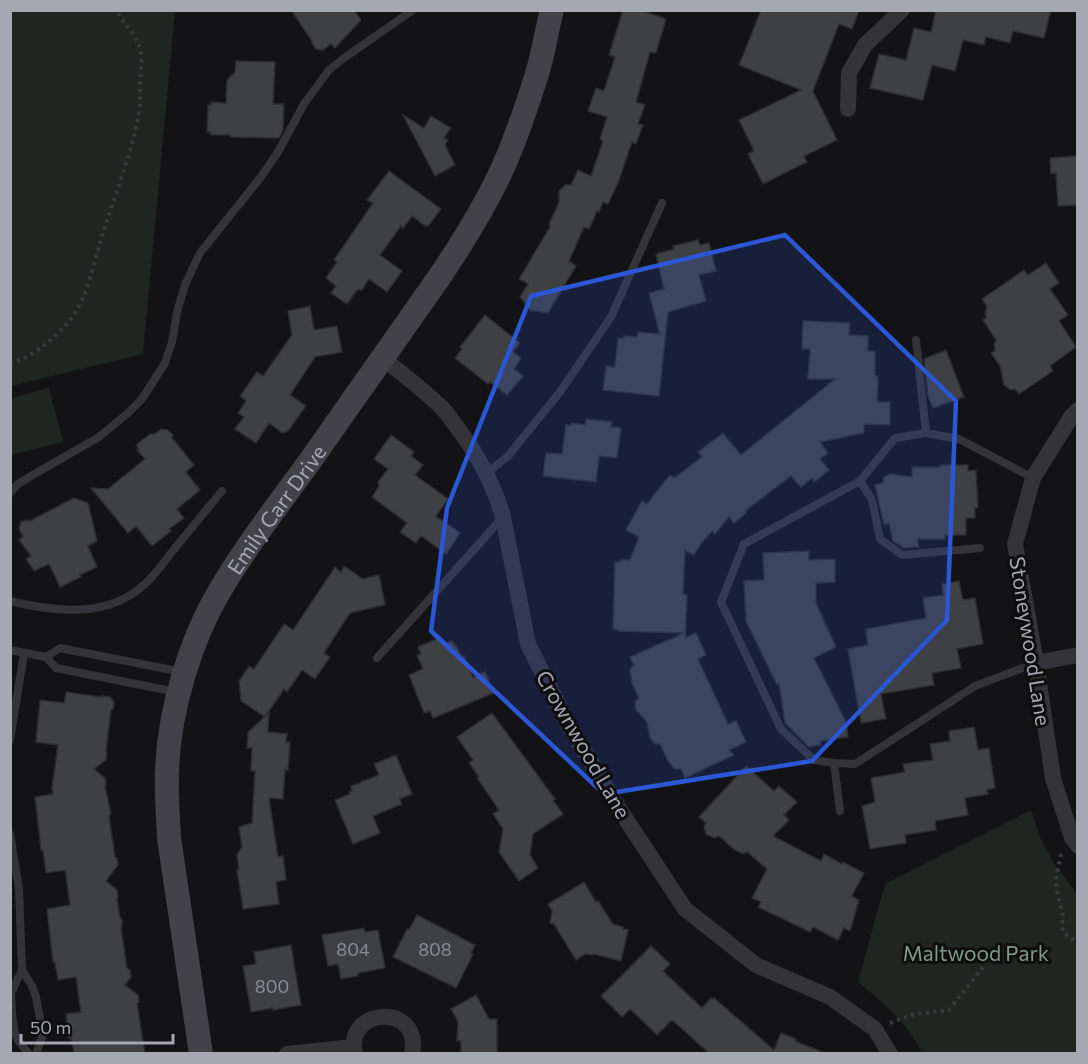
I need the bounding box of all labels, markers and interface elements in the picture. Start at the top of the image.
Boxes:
street label: Emily Carr Drive [221,439,330,578]
street label: Stoneywood Lane [1005,555,1057,727]
street label: Crownwood Lane [531,665,637,823]
house number: 804 [336,938,370,960]
house number: 808 [418,938,452,960]
park label: Maltwood Park [903,940,1049,965]
house number: 800 [255,975,289,997]
scale bar [21,1007,172,1045]
text: 50 m [30,1016,71,1038]

